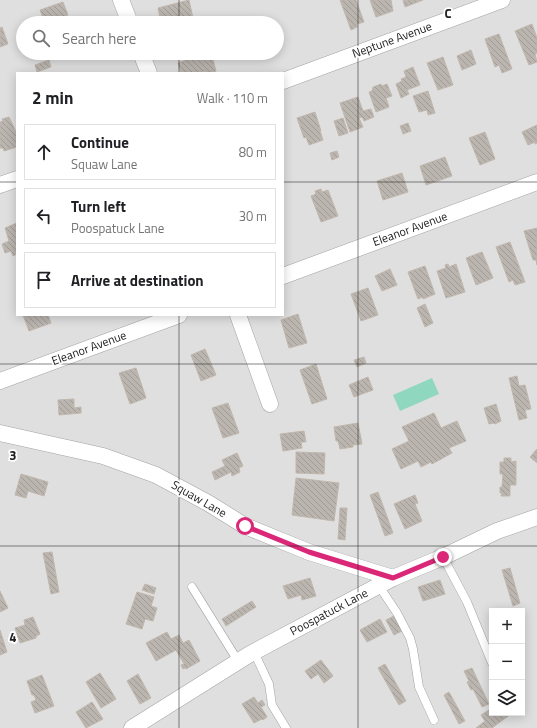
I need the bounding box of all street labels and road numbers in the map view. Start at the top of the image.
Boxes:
street label: Neptune Avenue [349,16,434,63]
street label: Eleanor Avenue [370,206,450,251]
street label: Eleanor Avenue [49,325,129,370]
street label: Squaw Lane [168,475,231,522]
street label: Poospatuck Lane [286,583,371,640]

